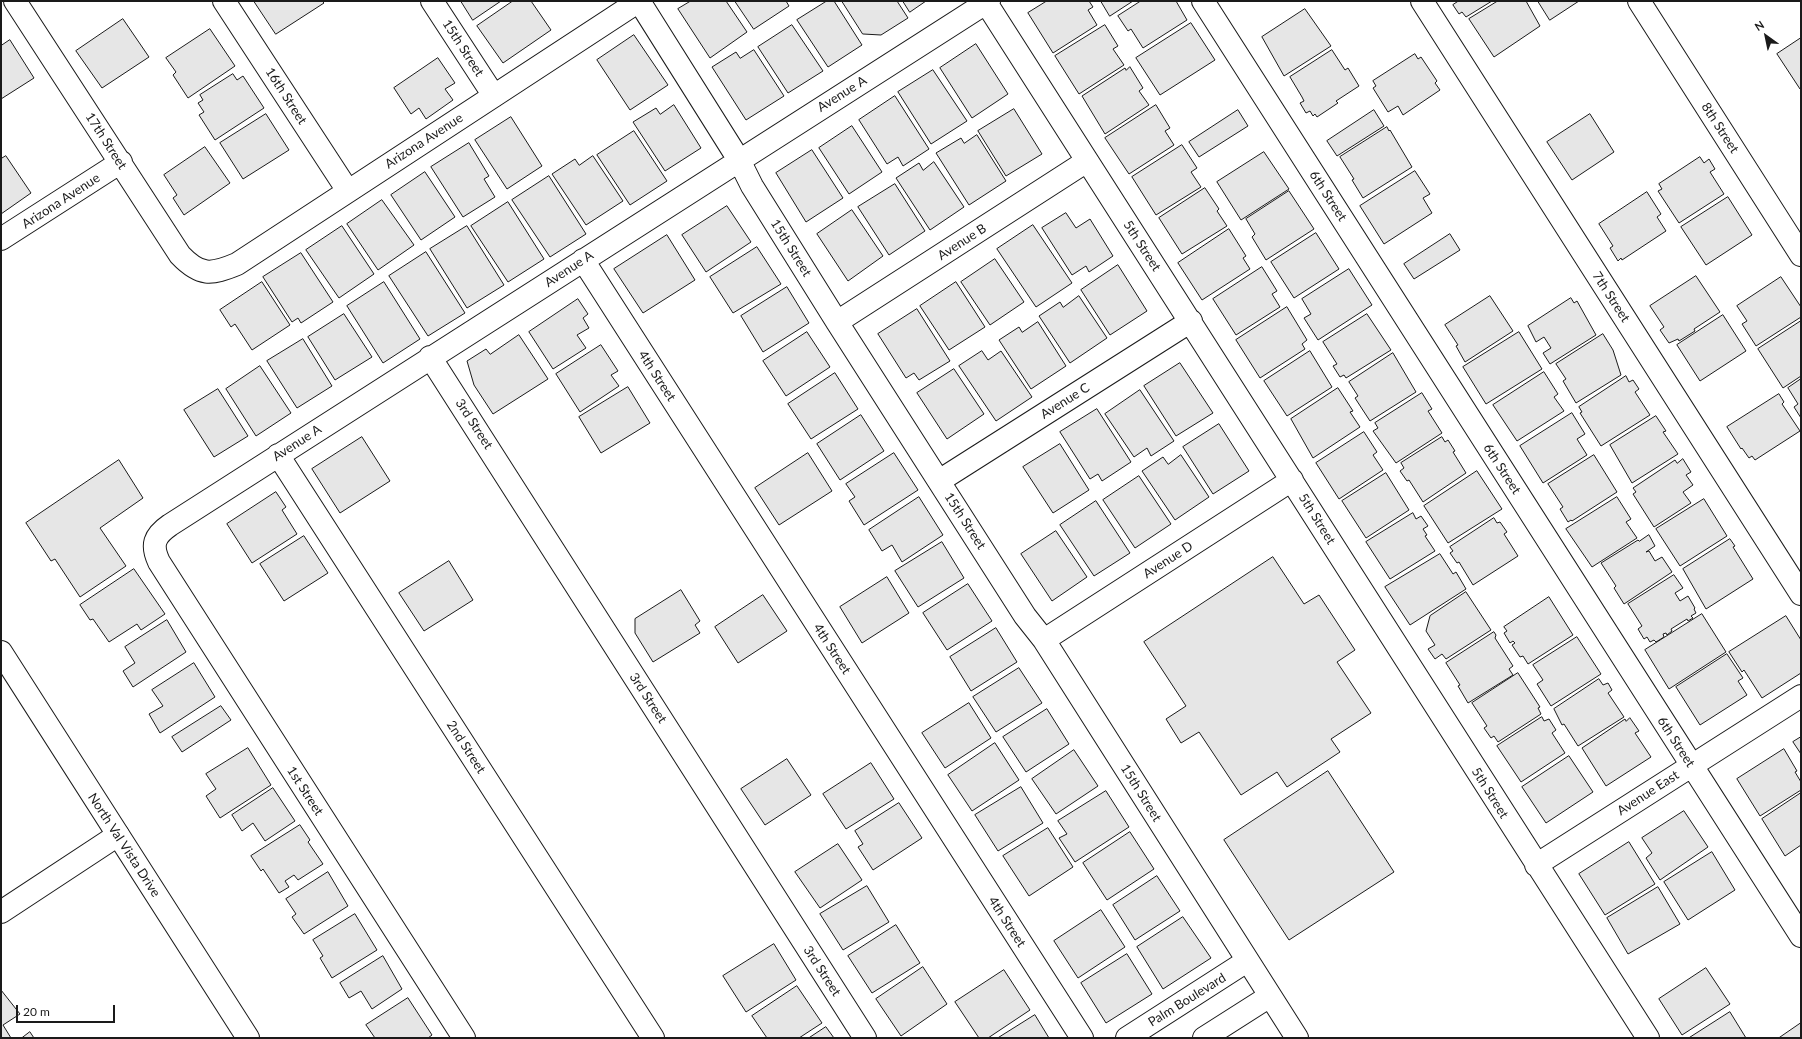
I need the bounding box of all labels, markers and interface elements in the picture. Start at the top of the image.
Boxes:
north arrow [1746,16,1786,56]
street label: 15th Street [439,17,487,79]
text: N [1752,18,1766,33]
street label: 16th Street [262,65,310,127]
street label: Avenue A [814,73,870,115]
street label: 8th Street [1698,100,1742,156]
street label: 17th Street [82,110,130,172]
street label: Arizona Avenue [382,110,466,172]
street label: 6th Street [1306,168,1350,224]
street label: Arizona Avenue [19,170,103,232]
street label: 15th Street [767,216,815,280]
street label: 5th Street [1120,218,1164,274]
street label: Avenue B [935,221,989,263]
street label: Avenue A [542,247,596,291]
street label: 7th Street [1589,269,1633,325]
street label: 4th Street [635,348,679,404]
street label: Avenue C [1038,380,1092,422]
street label: 3rd Street [452,396,496,452]
street label: Avenue A [270,421,324,465]
street label: 6th Street [1480,441,1524,497]
street label: 15th Street [941,490,989,552]
street label: 5th Street [1295,491,1339,547]
street label: Avenue D [1140,538,1196,582]
street label: 4th Street [810,621,854,677]
street label: 3rd Street [626,670,670,726]
street label: 6th Street [1654,714,1698,770]
street label: 2nd Street [443,718,489,776]
street label: 15th Street [1117,761,1165,825]
street label: 1st Street [283,764,327,818]
street label: 5th Street [1468,765,1512,821]
street label: Avenue East [1614,767,1682,819]
street label: North Val Vista Drive [85,790,163,900]
street label: 4th Street [985,894,1029,950]
street label: 3rd Street [800,943,844,999]
street label: Palm Boulevard [1145,970,1229,1030]
scale bar [18,997,117,1023]
text: 20 m [23,1004,50,1019]

